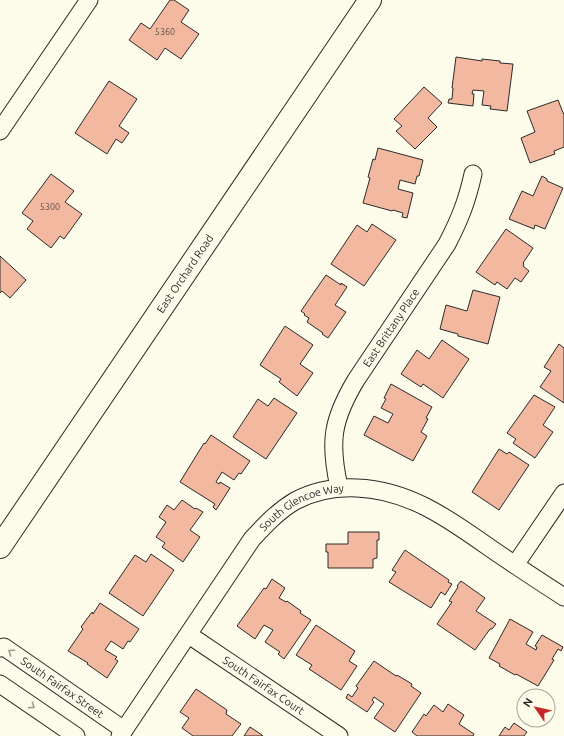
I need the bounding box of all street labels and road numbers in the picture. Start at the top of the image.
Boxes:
street label: East Orchard Road [154,232,216,315]
street label: East Brittany Place [360,286,422,369]
street label: South Glencoe Way [257,482,345,534]
street label: South Fairfax Street [18,654,107,721]
street label: South Fairfax Court [221,654,307,717]

